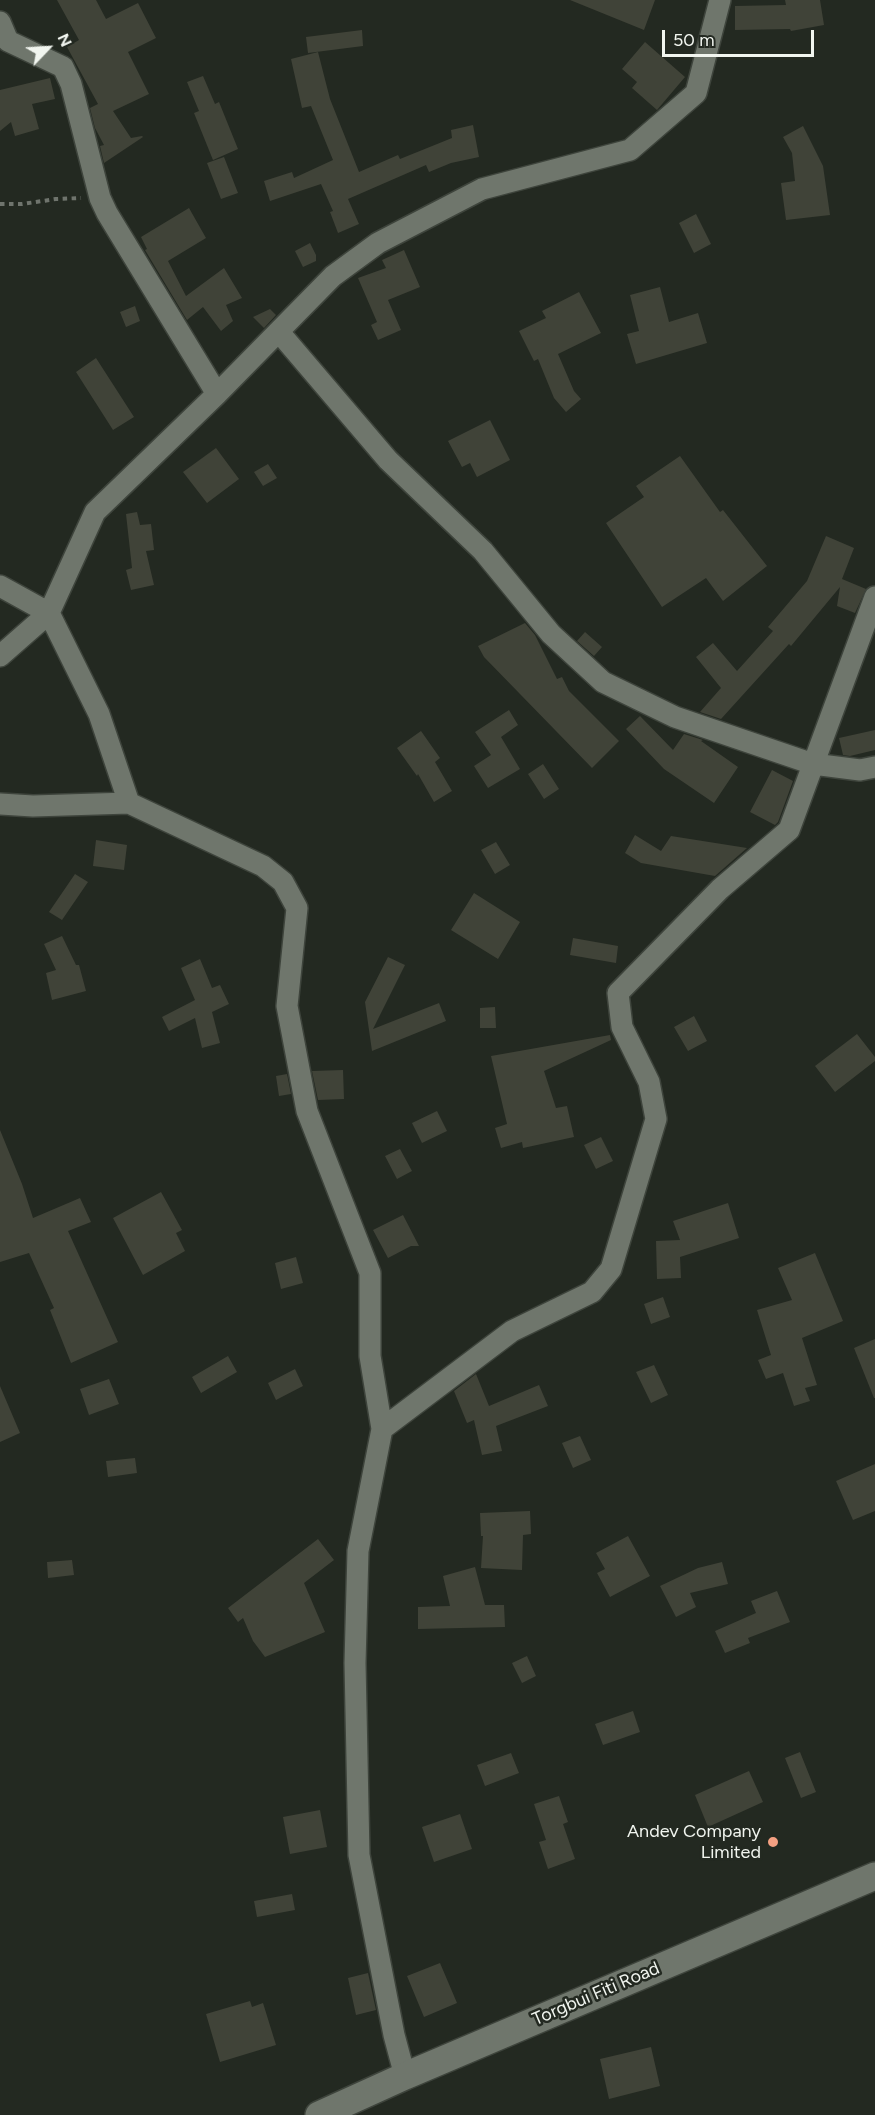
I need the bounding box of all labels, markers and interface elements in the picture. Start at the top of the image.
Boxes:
north arrow [18,18,78,78]
scale bar [665,18,816,56]
text: 50 m [673,29,715,51]
text: N [54,31,76,50]
place label: Andev Company Limited [627,1821,761,1864]
marker: Andev Company Limited [766,1835,780,1849]
street label: Torgbui Fiti Road [529,1958,663,2030]

